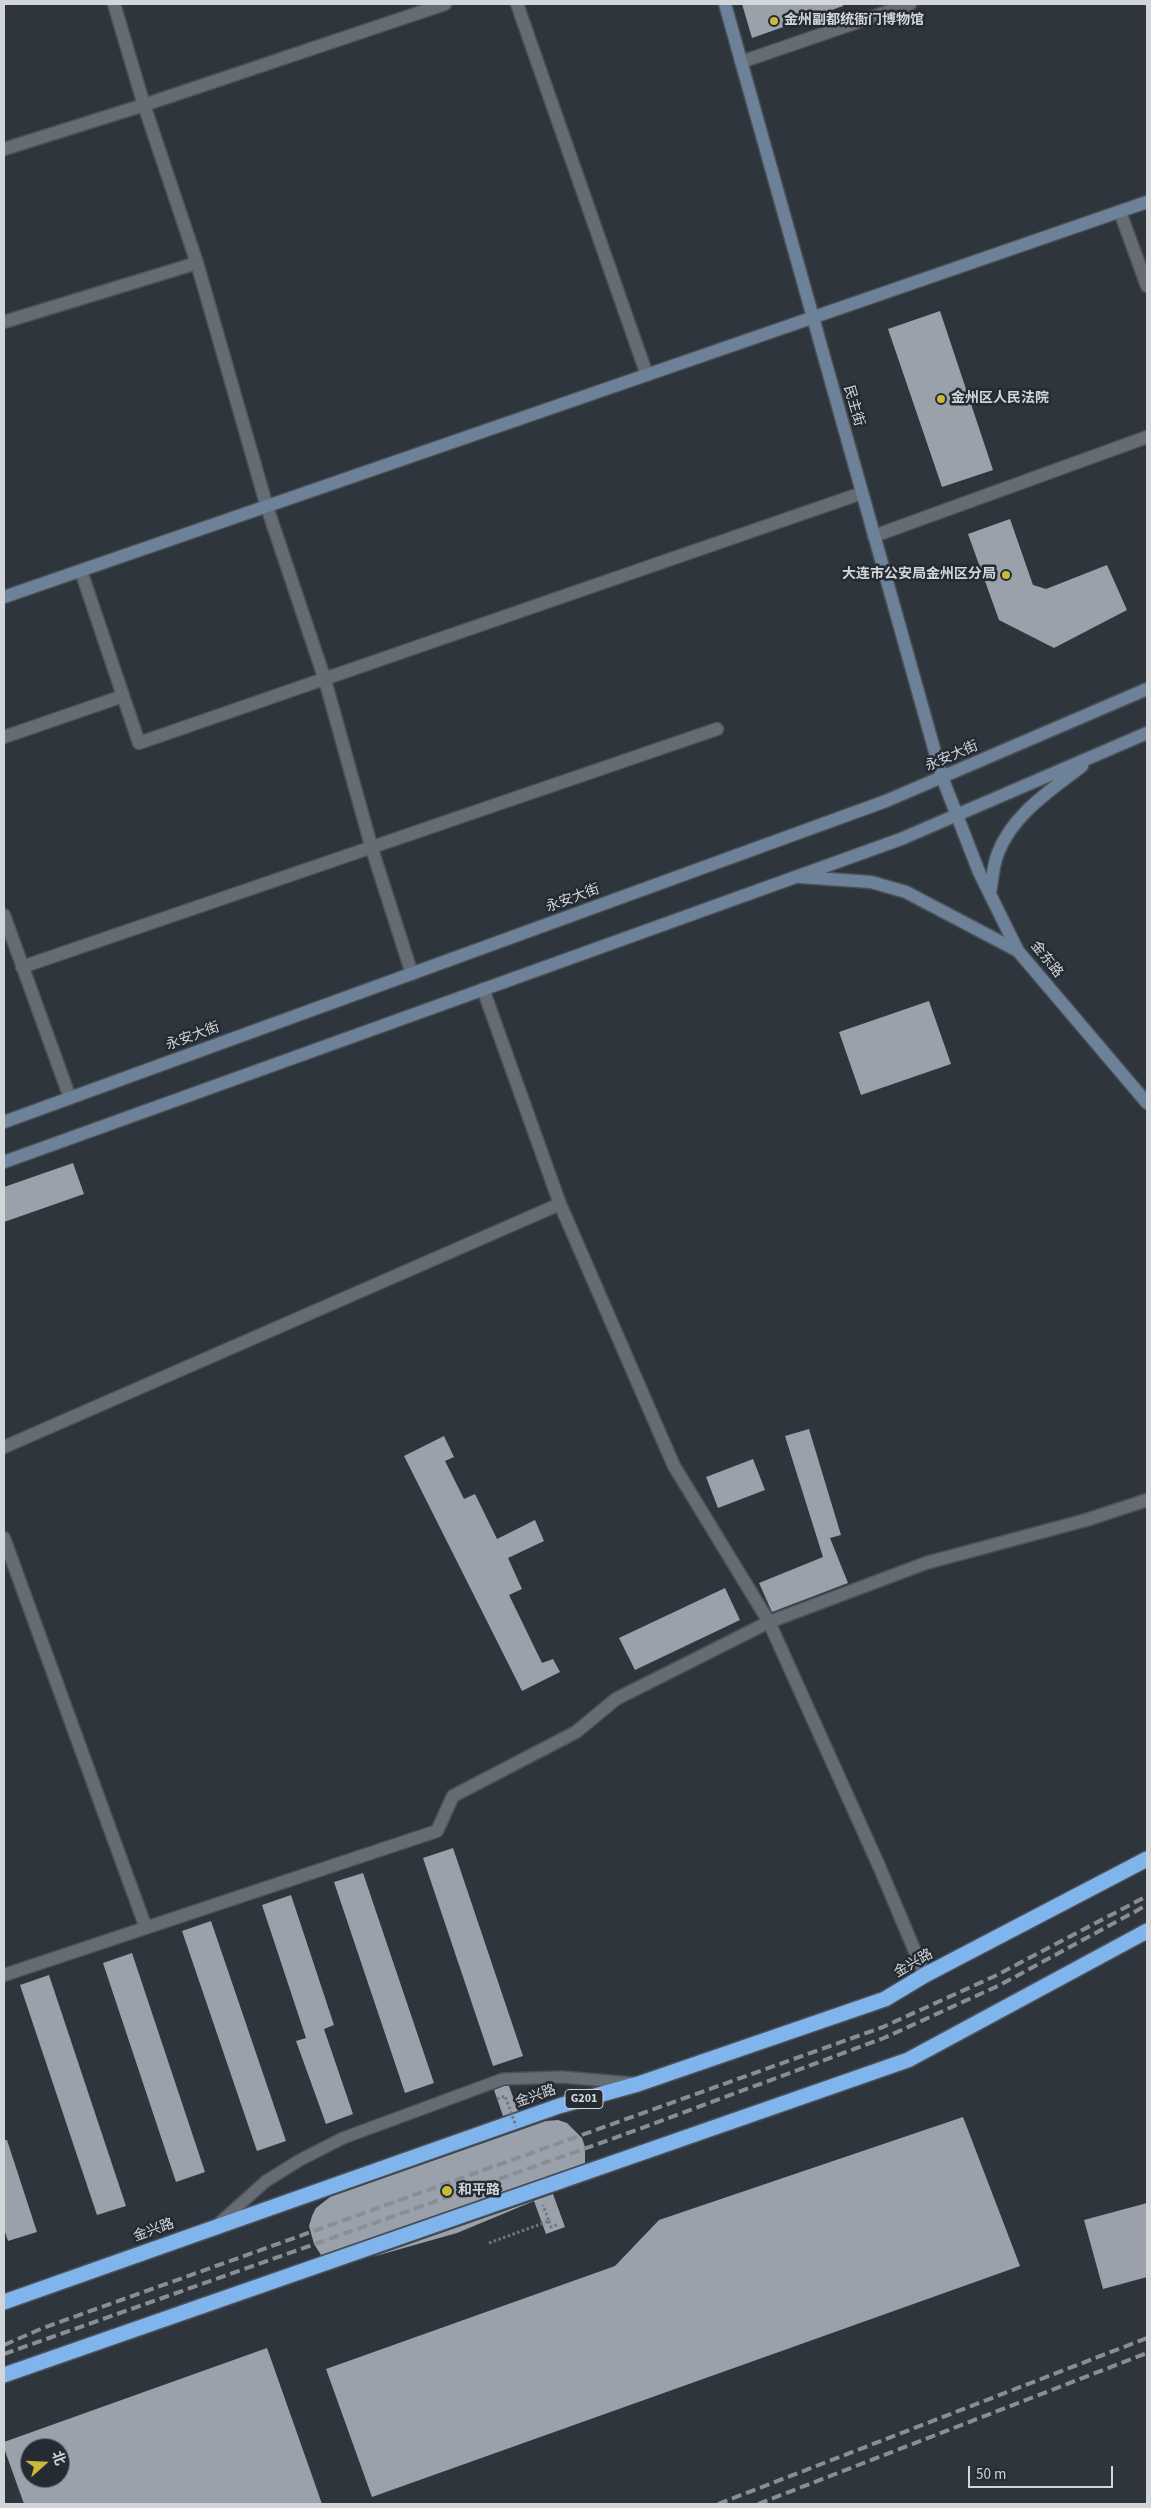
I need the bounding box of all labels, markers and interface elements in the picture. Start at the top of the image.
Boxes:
place label: 金州副都统衙门博物馆 [784,13,924,29]
marker: 金州副都统衙门博物馆 [768,15,780,27]
street label: 民主街 [839,383,867,429]
place label: 金州区人民法院 [951,391,1049,407]
marker: 金州区人民法院 [935,393,947,405]
place label: 大连市公安局金州区分局 [842,567,996,583]
marker: 大连市公安局金州区分局 [1000,569,1012,581]
street label: 永安大街 [923,738,981,776]
street label: 永安大街 [544,882,602,916]
street label: 金东路 [1026,938,1066,982]
street label: 永安大街 [164,1020,222,1054]
street label: 金兴路 [892,1946,936,1982]
street label: 金兴路 [513,2082,559,2112]
road number: G201 [565,2090,603,2108]
place label: 和平路 [458,2183,500,2199]
marker: 和平路 [440,2184,454,2198]
street label: 金兴路 [131,2216,177,2246]
north arrow [20,2438,70,2488]
text: 北 [46,2448,70,2468]
scale bar [971,2456,1116,2488]
text: 50 m [976,2464,1006,2485]

